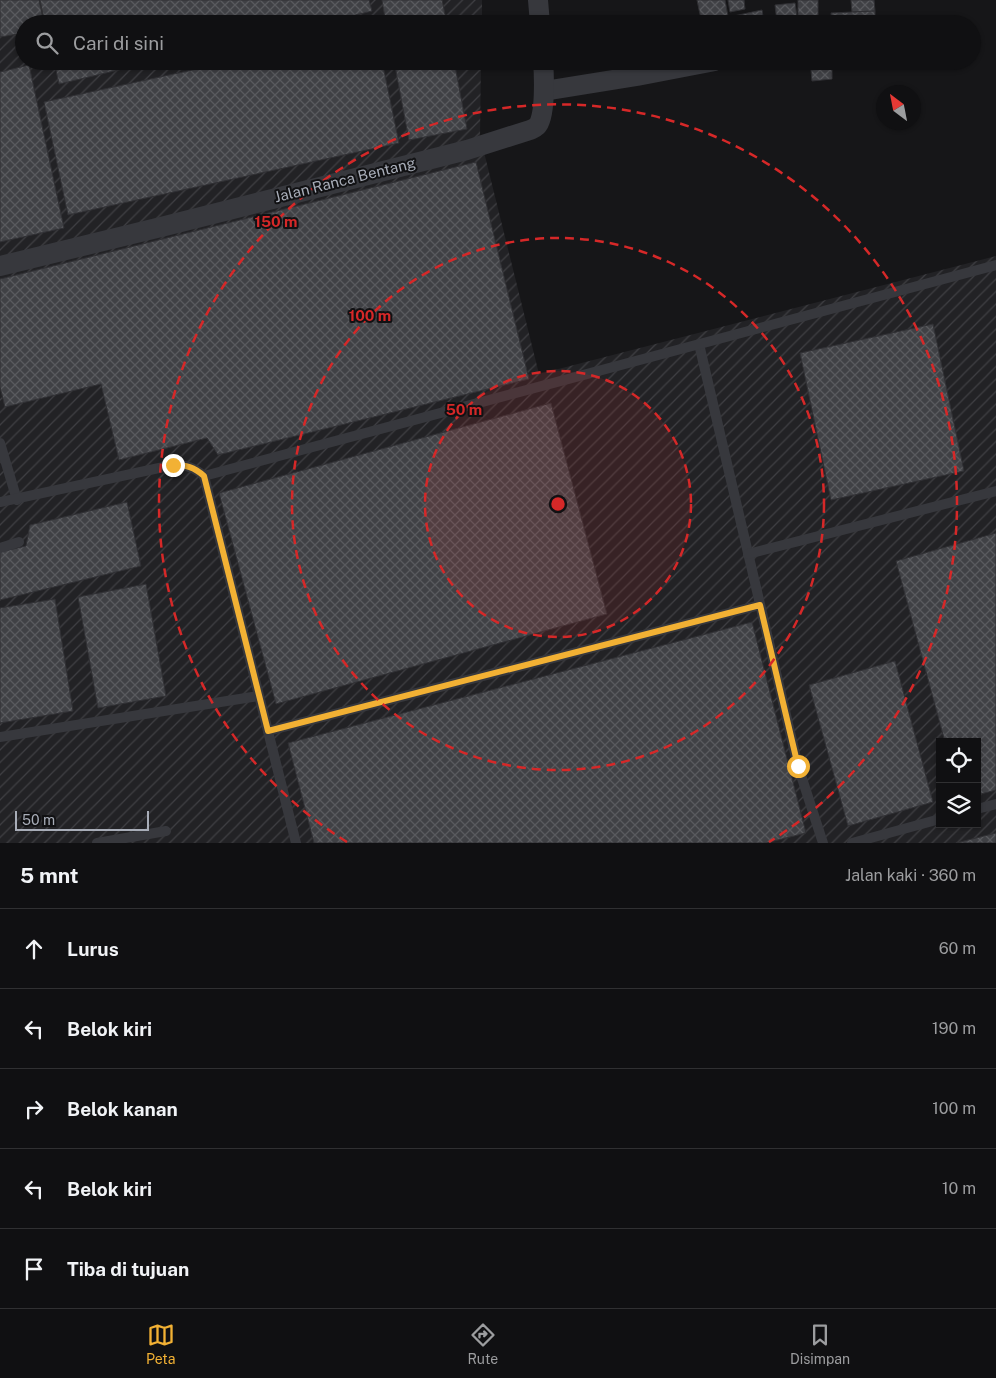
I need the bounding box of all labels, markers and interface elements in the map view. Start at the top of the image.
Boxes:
search box [15,15,981,70]
icon: search [33,29,61,57]
text: Cari di sini [73,32,164,54]
north arrow [876,85,921,130]
street label: Jalan Ranca Bentang [272,154,417,205]
text: 150 m [254,213,298,230]
text: 100 m [349,307,391,324]
text: 50 m [446,401,482,418]
route end [162,454,185,477]
centre of rings [549,495,567,513]
map controls [936,738,981,828]
button: locate [936,738,981,783]
route start [787,755,810,778]
button: layers [936,783,981,828]
scale bar [15,808,149,831]
text: 50 m [22,812,55,828]
text: 5 mnt [20,863,79,888]
text: Jalan kaki · 360 m [845,866,976,885]
icon: ahead [20,935,48,963]
text: Lurus [67,938,119,960]
text: 60 m [939,939,976,958]
icon: left [20,1015,48,1043]
text: Belok kiri [67,1018,152,1040]
text: 190 m [932,1019,976,1038]
icon: right [20,1095,48,1123]
text: Belok kanan [67,1098,178,1120]
text: 100 m [932,1099,976,1118]
icon: left [20,1175,48,1203]
text: Belok kiri [67,1178,152,1200]
text: 10 m [942,1179,976,1198]
icon: arrive [20,1255,48,1283]
text: Tiba di tujuan [67,1258,189,1280]
tab: Peta [146,1321,176,1367]
tab: Rute [467,1321,498,1367]
tab: Disimpan [790,1321,850,1367]

